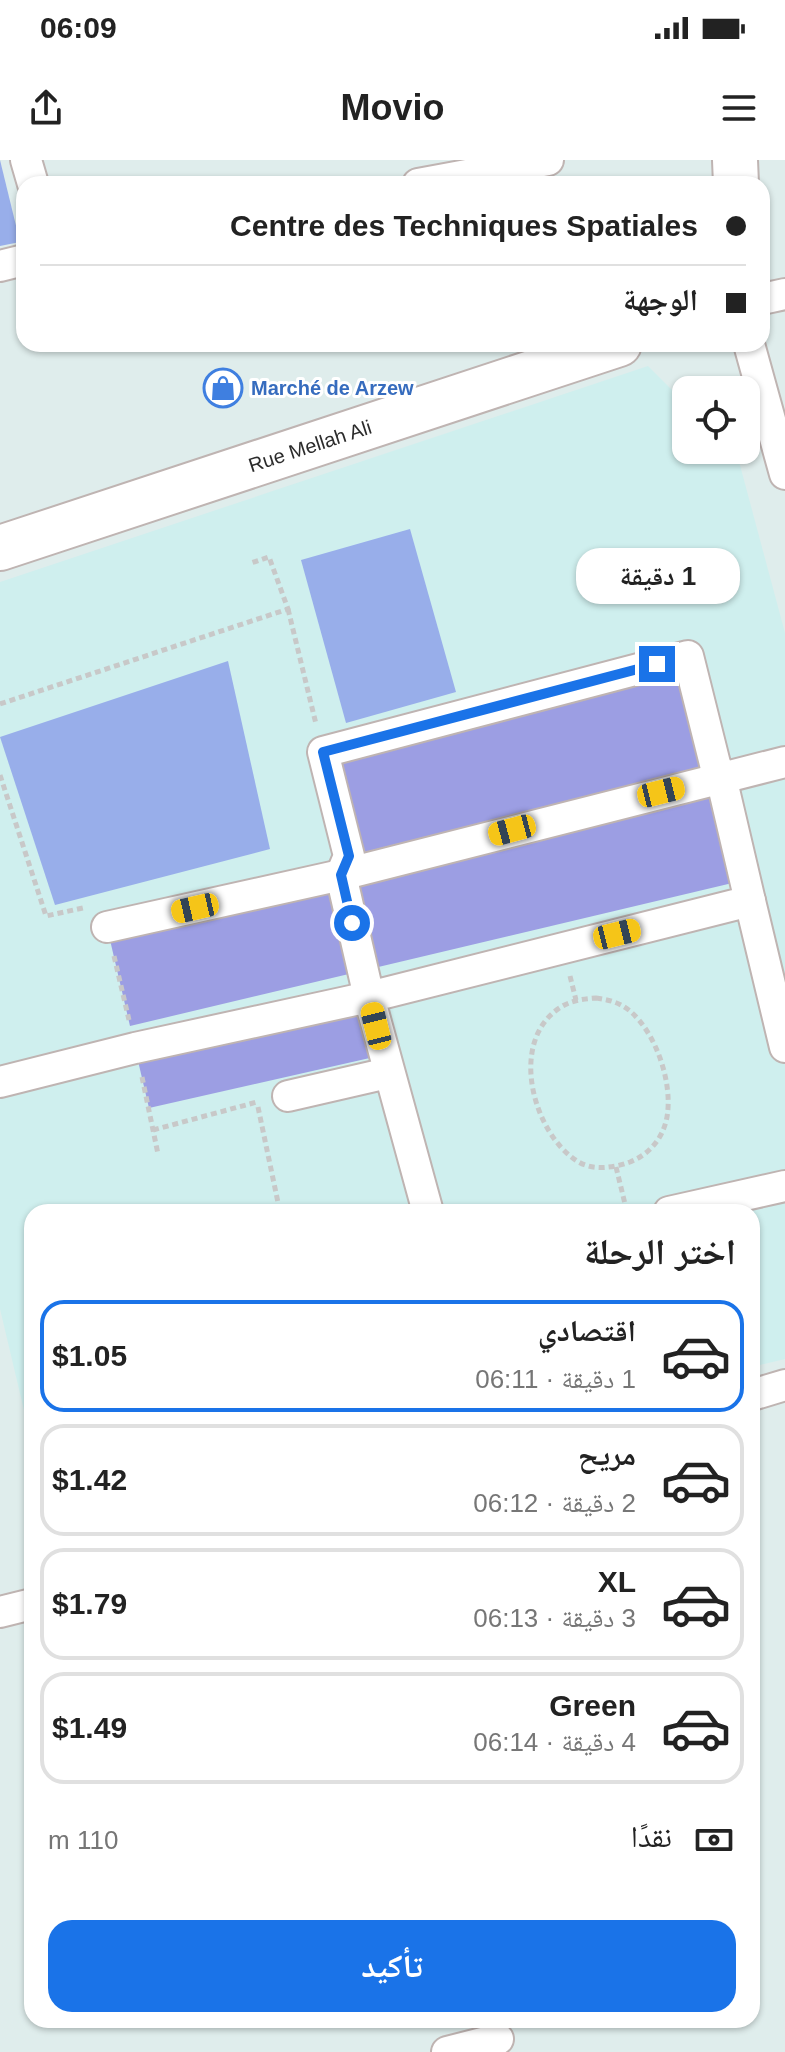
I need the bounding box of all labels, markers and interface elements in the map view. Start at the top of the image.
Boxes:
text: 06:09 [40,11,117,44]
icon: share [24,86,68,130]
icon: menu [717,86,761,130]
text: Movio [341,87,445,128]
text: Centre des Techniques Spatiales [230,209,698,242]
text: الوجهة [623,283,698,316]
shop icon: Marché de Arzew [202,367,244,409]
map controls [672,376,760,464]
button: locate [672,376,760,464]
place label: Marché de Arzew [251,377,414,399]
street label: Rue Mellah Ali [246,416,374,476]
callout: 1 دقيقة [575,548,739,604]
text: 1 دقيقة [620,561,696,591]
route end [639,646,675,682]
car [635,775,687,809]
car [486,812,538,848]
car [169,891,221,925]
route start [334,905,370,941]
car [591,917,643,951]
car [359,1000,393,1052]
text: اختر الرحلة [584,1231,736,1272]
text: اقتصادي [538,1314,636,1347]
icon: car [660,1320,732,1392]
text: $1.05 [52,1339,127,1372]
text: 1 دقيقة · 06:11 [475,1364,636,1394]
text: مريح [578,1438,636,1471]
icon: car [660,1444,732,1516]
text: $1.42 [52,1463,127,1496]
text: 2 دقيقة · 06:12 [473,1488,636,1518]
text: XL [598,1565,636,1598]
icon: car [660,1568,732,1640]
text: $1.79 [52,1587,127,1620]
text: 3 دقيقة · 06:13 [473,1603,636,1633]
text: Green [549,1689,636,1722]
icon: car [660,1692,732,1764]
text: $1.49 [52,1711,127,1744]
text: 4 دقيقة · 06:14 [473,1727,636,1757]
icon: cash [692,1818,736,1862]
text: نقدًا [631,1820,672,1853]
text: 110 m [48,1825,118,1855]
button: تأكيد [48,1920,736,2012]

